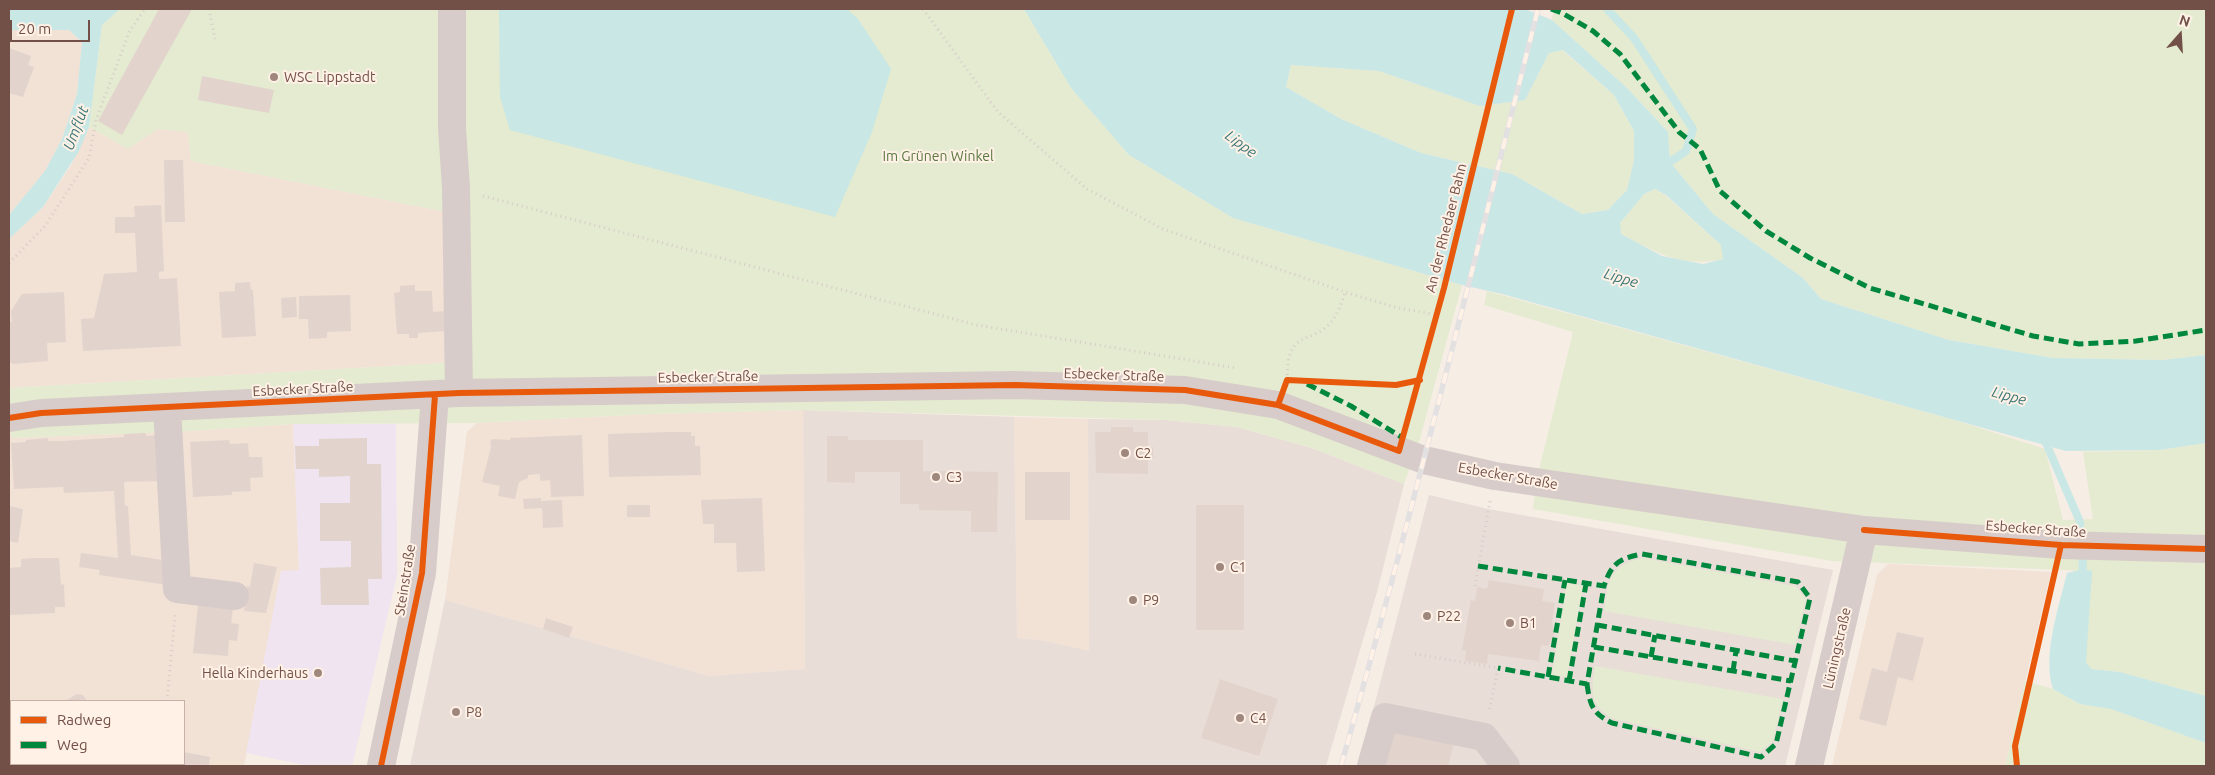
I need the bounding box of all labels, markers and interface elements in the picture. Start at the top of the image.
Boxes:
scale bar [12,10,92,42]
north arrow [2155,10,2205,60]
text: N [2177,12,2192,30]
text: 20 m [18,20,51,37]
place label: WSC Lippstadt [284,69,375,85]
marker: WSC Lippstadt [268,71,280,83]
water label: Umflut [59,103,93,153]
water label: Lippe [1222,127,1260,161]
park label: Im Grünen Winkel [882,148,994,164]
street label: An der Rhedaer Bahn [1422,161,1470,295]
water label: Lippe [1602,264,1640,292]
street label: Esbecker Straße [1063,365,1165,385]
street label: Esbecker Straße [657,368,759,386]
street label: Esbecker Straße [252,378,354,400]
water label: Lippe [1990,383,2028,409]
place label: C2 [1135,445,1151,461]
marker: C2 [1119,447,1131,459]
street label: Esbecker Straße [1457,459,1559,493]
place label: C3 [946,469,962,485]
marker: C3 [930,471,942,483]
street label: Esbecker Straße [1985,517,2087,541]
street label: Steinstraße [391,543,419,617]
place label: C1 [1230,559,1246,575]
marker: C1 [1214,561,1226,573]
place label: P9 [1143,592,1159,608]
marker: P9 [1127,594,1139,606]
street label: Lüningstraße [1820,606,1854,690]
place label: P22 [1437,608,1461,624]
marker: P22 [1421,610,1433,622]
place label: B1 [1520,615,1537,631]
marker: B1 [1504,617,1516,629]
place label: Hella Kinderhaus [202,665,308,681]
marker: Hella Kinderhaus [312,667,324,679]
legend [10,700,185,765]
place label: P8 [466,704,482,720]
marker: P8 [450,706,462,718]
place label: C4 [1250,710,1266,726]
text: Radweg [57,711,111,728]
marker: C4 [1234,712,1246,724]
text: Weg [57,736,88,753]

